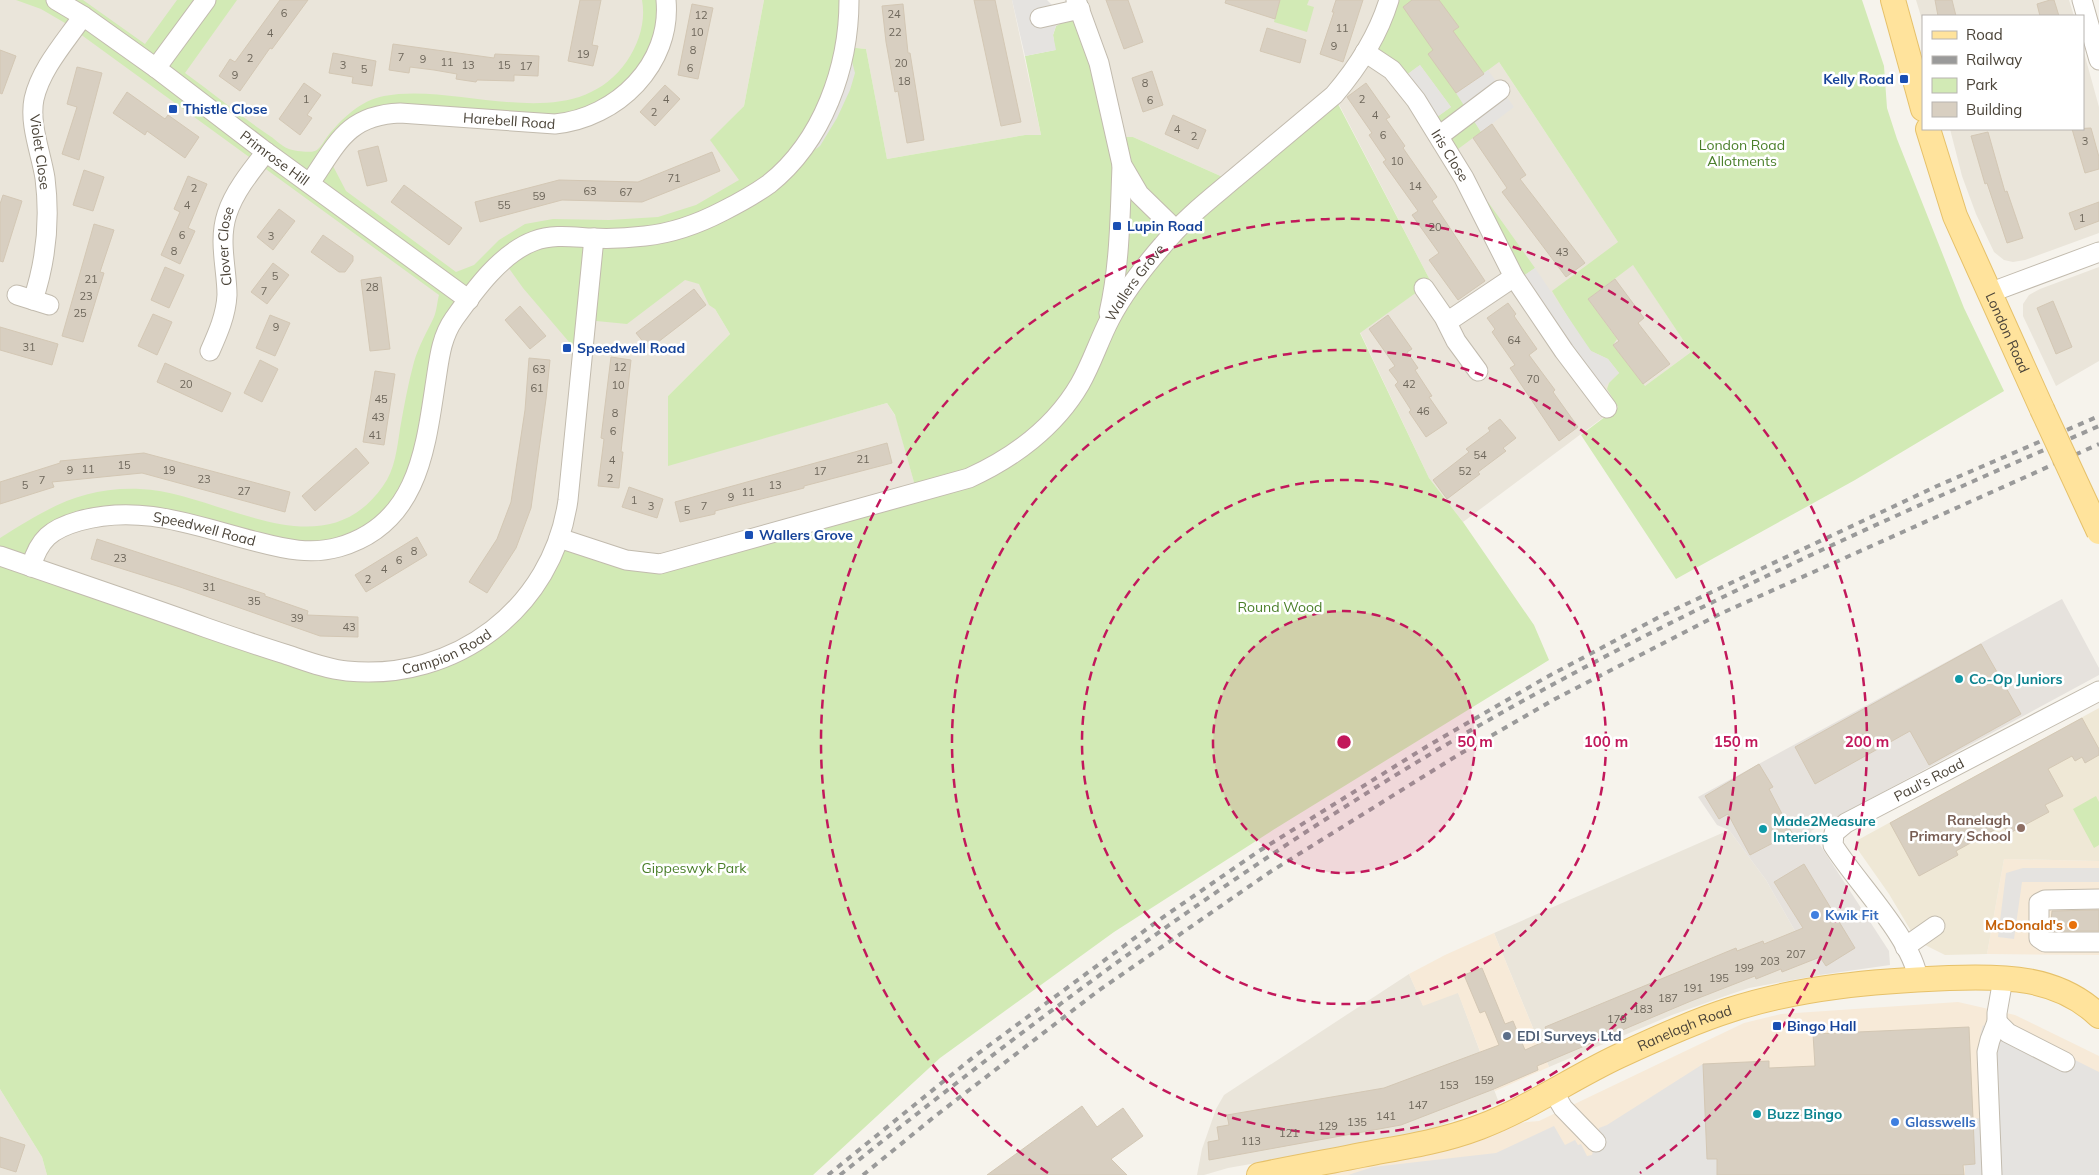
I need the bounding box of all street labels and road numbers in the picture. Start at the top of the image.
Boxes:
street label: Harebell Road [462,109,556,133]
street label: Violet Close [26,113,54,191]
street label: Primrose Hill [236,126,313,190]
street label: Iris Close [1427,126,1473,185]
street label: Clover Close [214,204,238,287]
street label: Wallers Grove [1101,240,1169,325]
street label: London Road [1982,290,2034,376]
street label: Speedwell Road [152,508,258,550]
street label: Campion Road [400,625,495,678]
street label: Paul's Road [1891,754,1967,805]
street label: Ranelagh Road [1634,1001,1734,1055]

